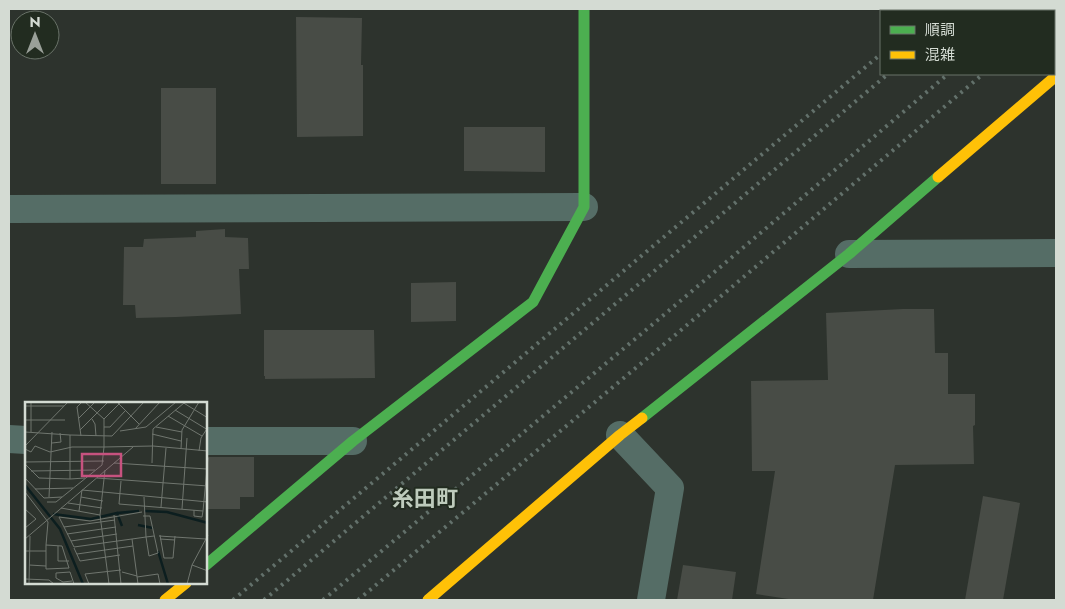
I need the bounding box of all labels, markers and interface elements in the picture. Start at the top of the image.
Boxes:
north arrow [10,10,60,60]
legend [880,10,1055,75]
text: N [29,12,41,32]
text: 順調 [925,19,955,41]
text: 混雑 [925,44,955,66]
inset map [25,402,208,584]
district label: 糸田町 [392,482,458,514]

